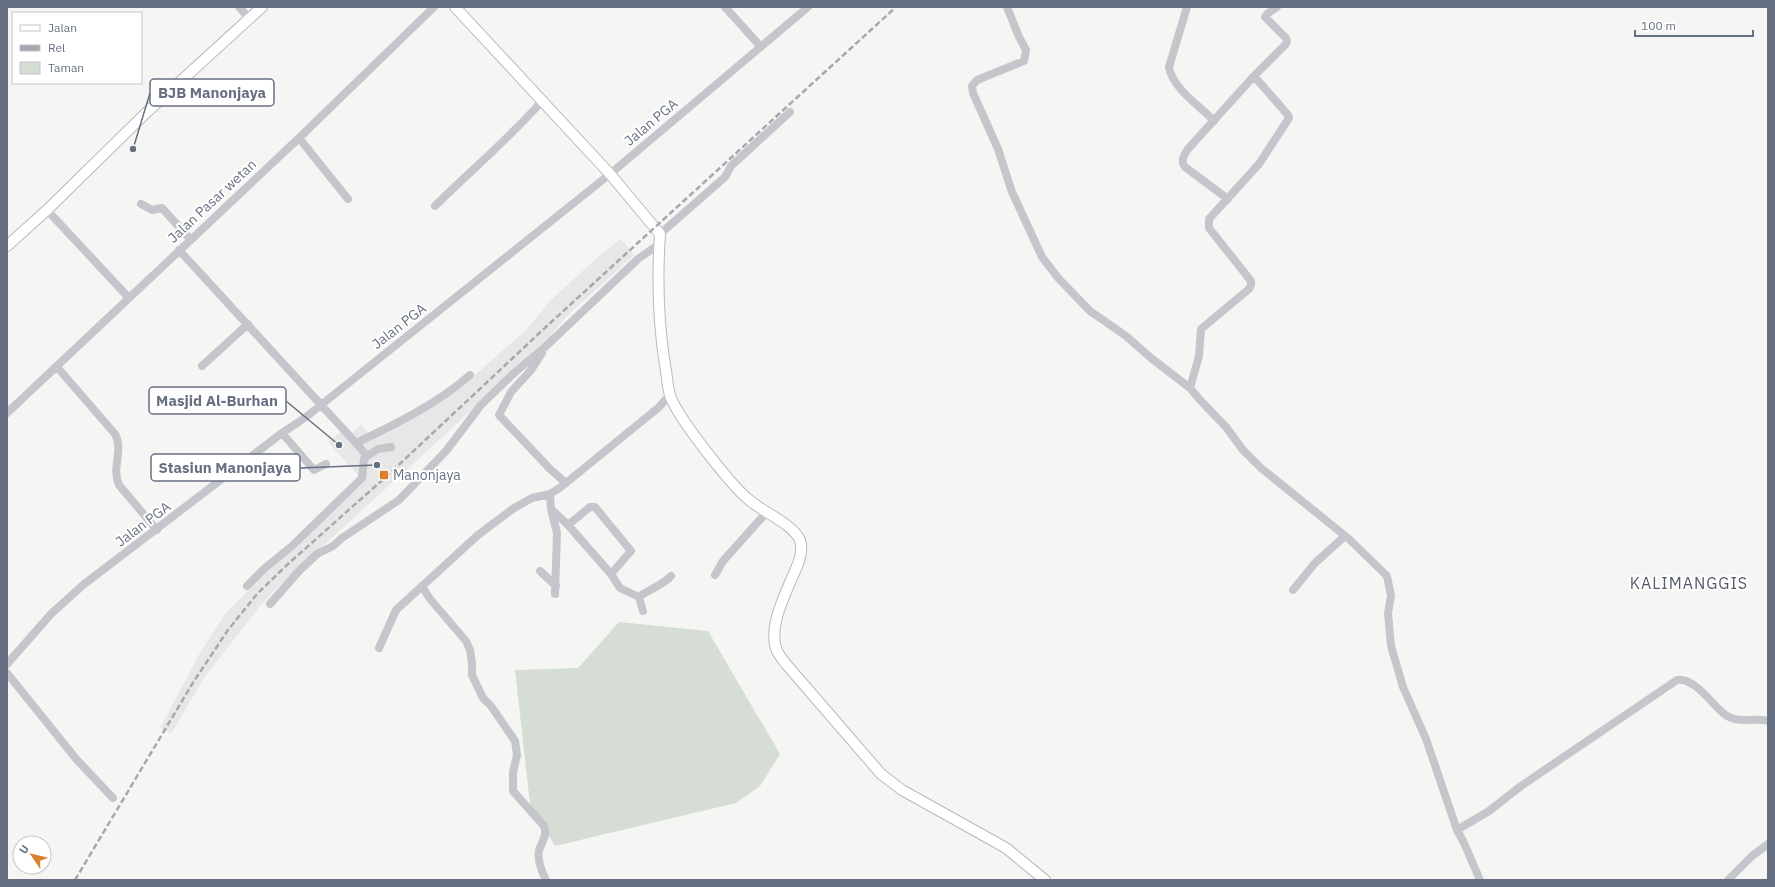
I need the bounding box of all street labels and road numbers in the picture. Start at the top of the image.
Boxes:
street label: Jalan PGA [621,94,681,150]
street label: Jalan Pasar wetan [164,155,260,247]
street label: Jalan PGA [368,299,430,353]
street label: Jalan PGA [112,497,174,551]

